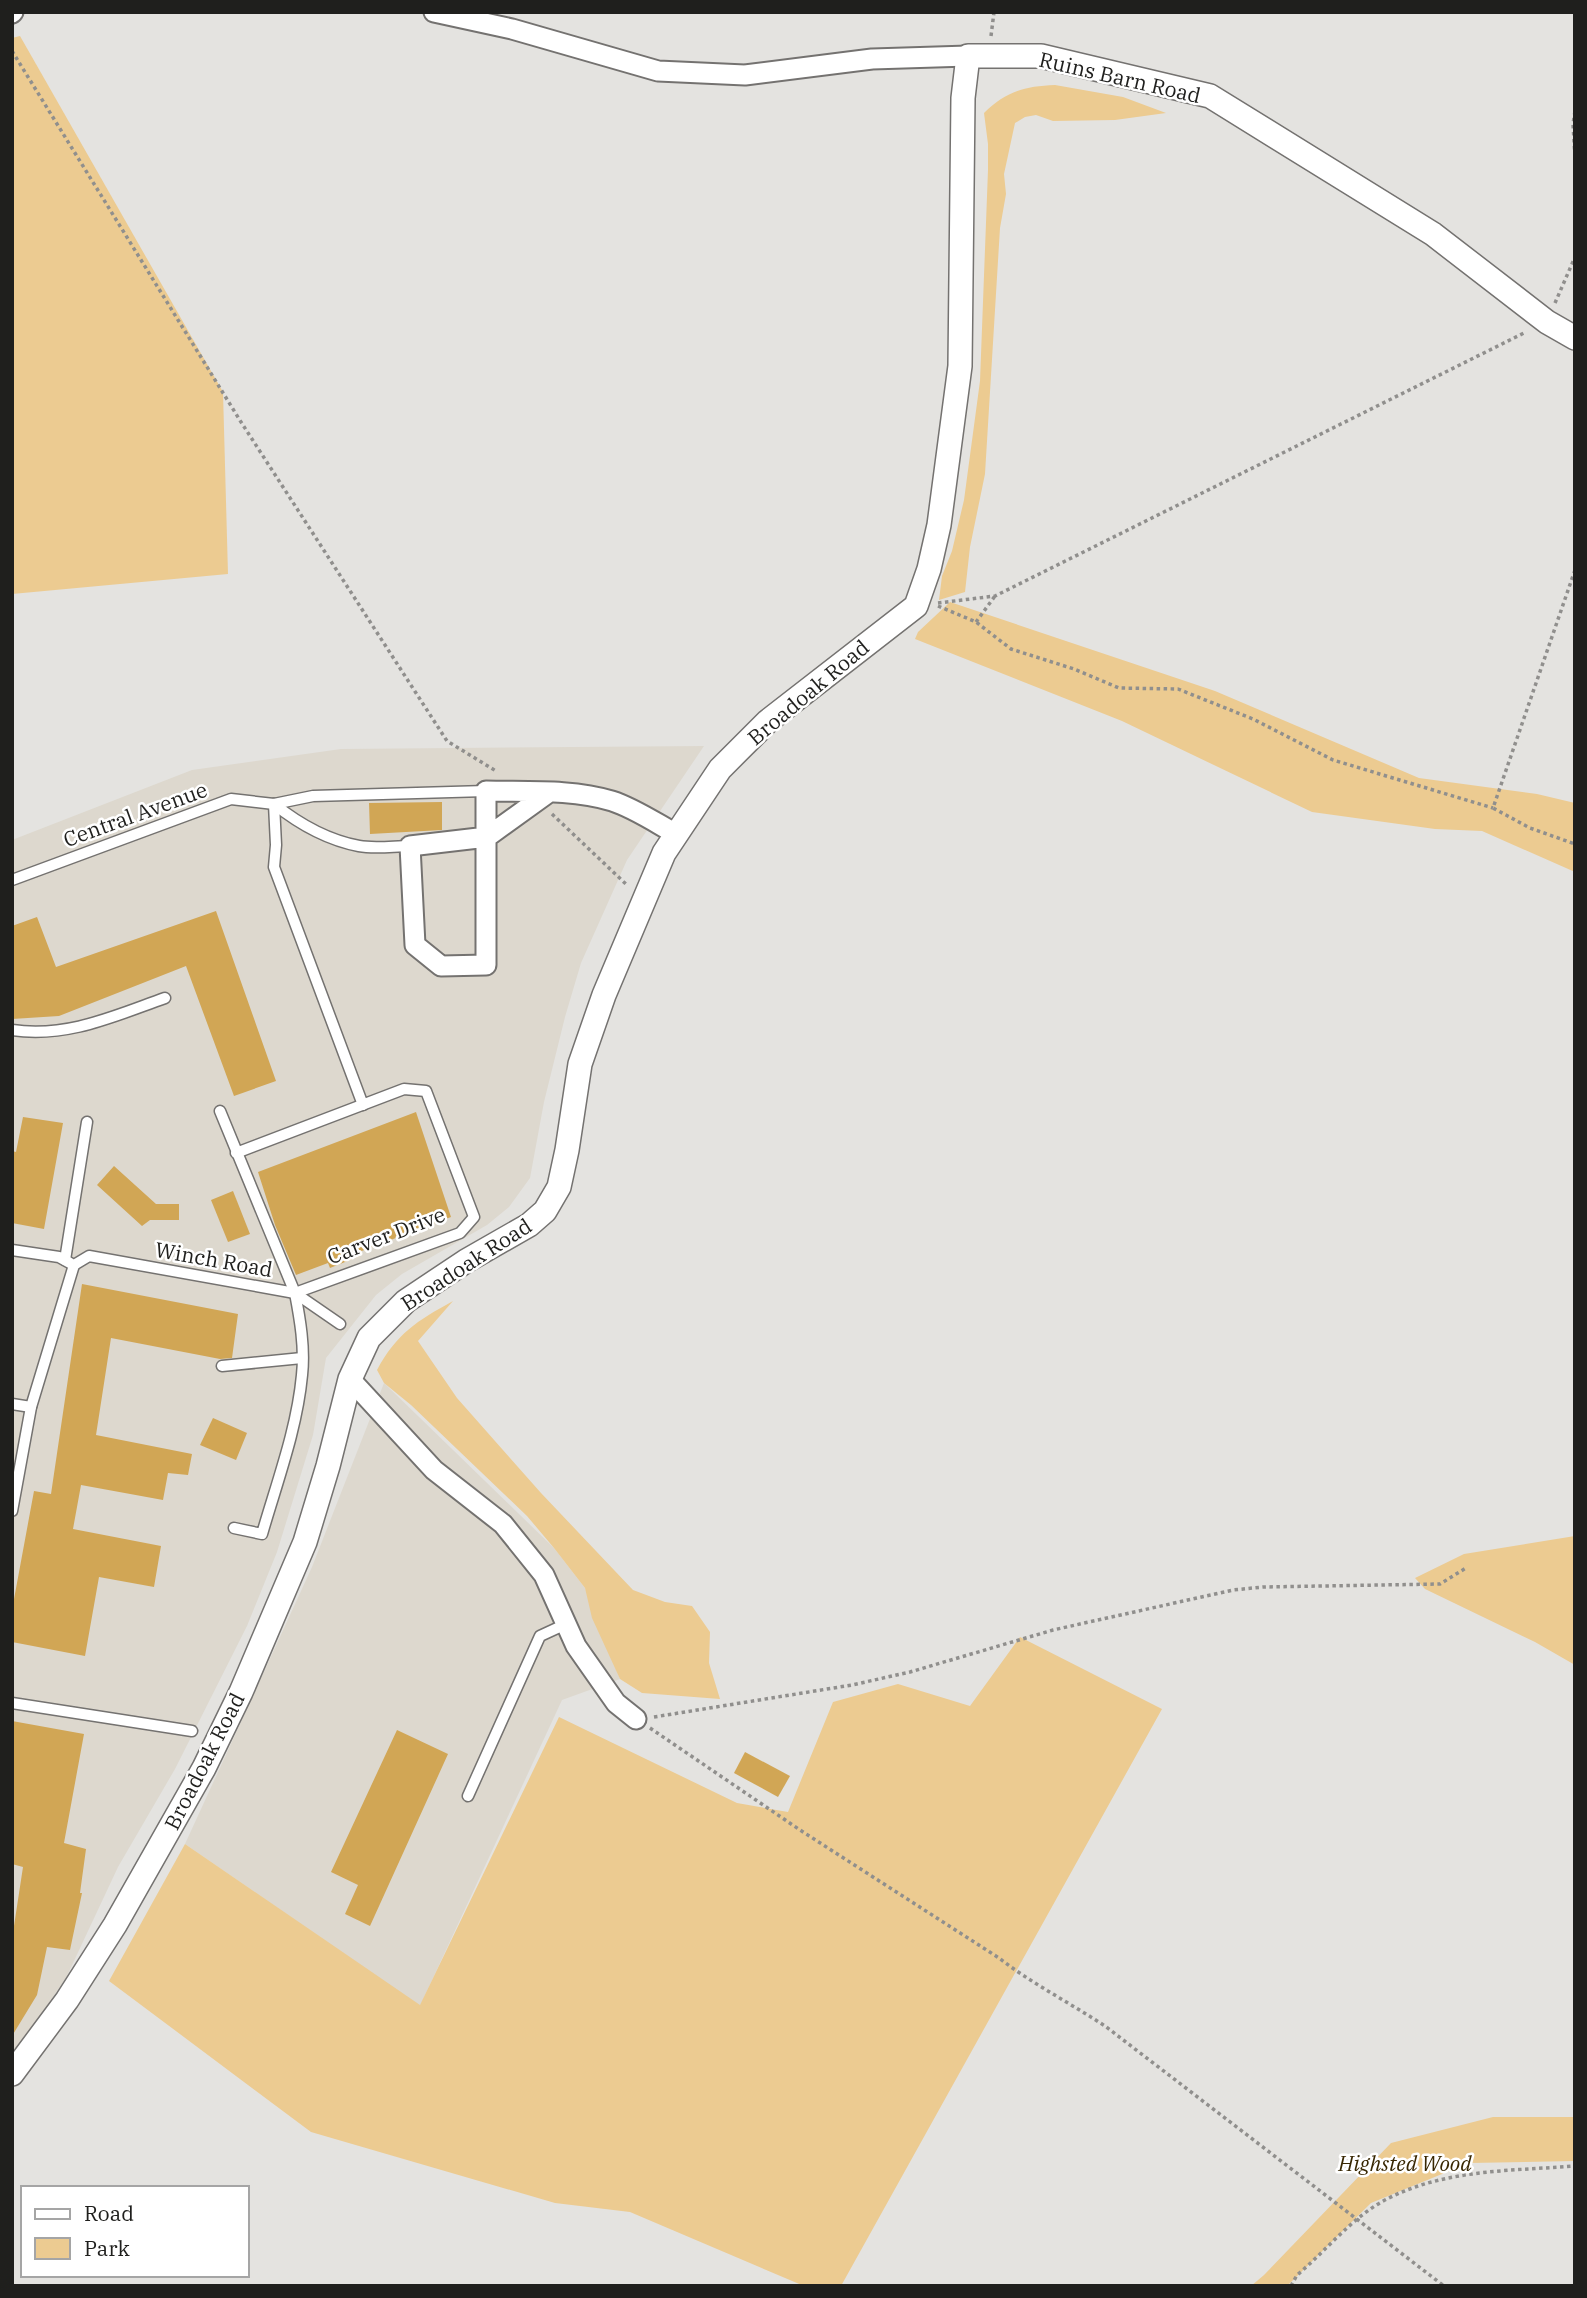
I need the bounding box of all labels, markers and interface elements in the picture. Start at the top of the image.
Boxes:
street label: Ruins Barn Road [1036,45,1204,109]
street label: Broadoak Road [741,633,875,751]
street label: Central Avenue [59,775,211,853]
street label: Carver Drive [323,1200,449,1270]
street label: Broadoak Road [395,1211,537,1317]
street label: Winch Road [153,1235,275,1283]
street label: Broadoak Road [157,1687,251,1834]
park label: Highsted Wood [1337,2149,1472,2177]
legend [21,2186,248,2277]
text: Road [84,2199,134,2227]
text: Park [84,2234,131,2262]

